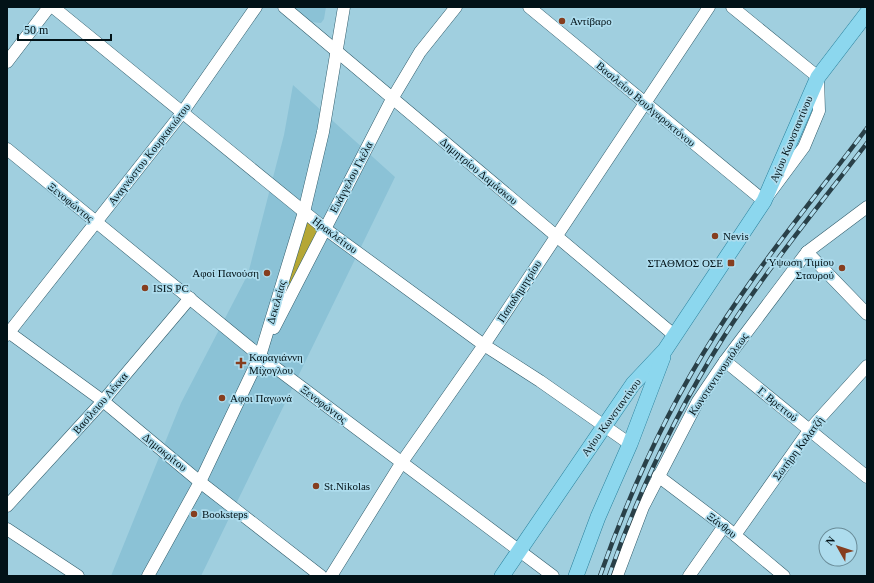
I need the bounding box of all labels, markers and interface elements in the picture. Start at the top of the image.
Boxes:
place label: Αντίβαρο [570,15,612,27]
scale bar [18,16,111,42]
marker: Αντίβαρο [557,16,567,26]
text: 50 m [24,23,49,37]
street label: Βασιλείου Βουλγαροκτόνου [594,59,698,149]
street label: Αγίου Κωνσταντίνου [767,93,815,184]
street label: Αναγνώστου Κουρκακιώτου [106,100,193,207]
street label: Δημητρίου Δαμάσκου [438,135,520,207]
street label: Ευάγγελου Γκέλα [327,139,375,215]
street label: Ξενοφώντος [46,180,97,224]
street label: Ηρακλείτου [310,214,360,256]
place label: Nevis [723,230,749,242]
marker: Nevis [710,231,720,241]
place label: Ύψωση Τιμίου Σταυρού [767,256,835,281]
street label: Παπαδημητρίου [495,257,544,324]
place label: ΣΤΑΘΜΟΣ ΟΣΕ [647,257,723,269]
marker: ΣΤΑΘΜΟΣ ΟΣΕ [726,258,736,268]
marker: Ύψωση Τιμίου Σταυρού [837,263,847,273]
place label: Αφοί Πανούση [192,267,259,279]
marker: Αφοί Πανούση [262,268,272,278]
street label: Δεκελείας [264,278,288,325]
place label: ISIS PC [153,282,189,294]
marker: ISIS PC [140,283,150,293]
street label: Κωνσταντινουπόλεως [686,330,750,417]
place label: Καραγιάννη Μίχογλου [249,351,303,376]
marker: Καραγιάννη Μίχογλου [236,358,246,368]
street label: Βασίλειου Λέκκα [70,370,130,436]
street label: Αγίου Κωνσταντίνου [579,375,643,458]
street label: Ξενοφώντος [298,383,350,426]
street label: Γ. Βρεττού [756,384,801,424]
place label: Αφοι Παγωνά [230,392,292,404]
marker: Αφοι Παγωνά [217,393,227,403]
street label: Σωτήρη Καλατζή [770,414,827,483]
street label: Δημοκρίτου [140,430,190,474]
place label: St.Nikolas [324,480,370,492]
marker: St.Nikolas [311,481,321,491]
place label: Booksteps [202,508,248,520]
marker: Booksteps [189,509,199,519]
street label: Ξάνθου [705,510,740,541]
north arrow [818,527,858,567]
text: N [823,534,837,548]

